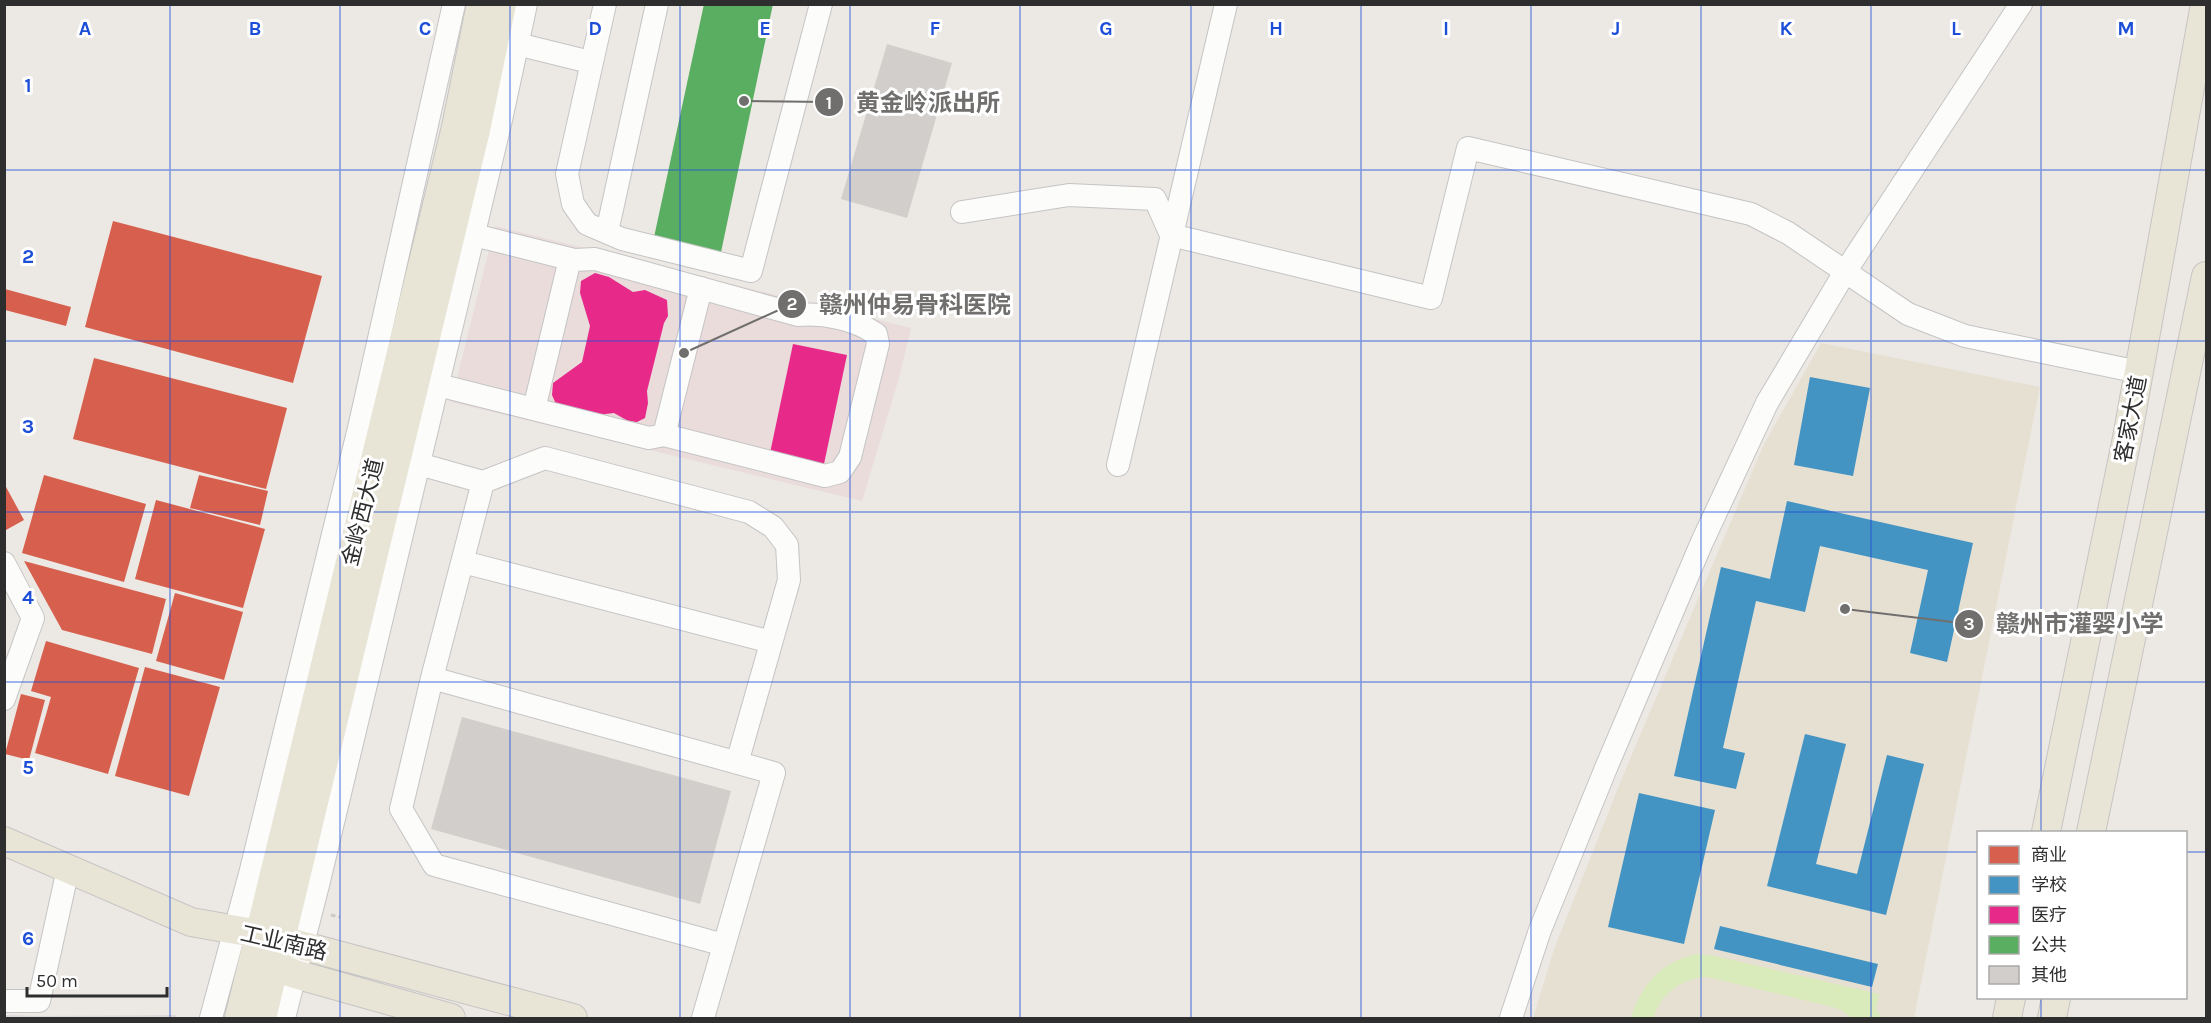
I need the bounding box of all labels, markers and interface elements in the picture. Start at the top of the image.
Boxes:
text: A [79,17,92,40]
text: B [249,17,261,40]
text: C [419,17,431,40]
text: D [588,17,602,40]
text: E [759,17,771,40]
text: F [930,17,941,40]
text: G [1099,17,1113,40]
text: H [1269,17,1283,40]
text: I [1443,17,1449,40]
text: J [1612,17,1620,40]
text: K [1779,17,1793,40]
text: L [1951,17,1961,40]
text: M [2117,17,2135,40]
text: 1 [24,74,32,97]
callout: 黄金岭派出所 [814,81,1012,123]
text: 黄金岭派出所 [856,89,1000,117]
text: 1 [826,92,832,114]
text: 2 [22,245,34,268]
callout: 赣州仲易骨科医院 [777,283,1023,325]
text: 赣州仲易骨科医院 [819,291,1011,319]
text: 2 [787,293,797,315]
street label: 客家大道 [2110,374,2152,465]
text: 3 [22,415,34,438]
street label: 金岭西大道 [337,456,389,569]
text: 4 [22,586,34,609]
callout: 赣州市灌婴小学 [1954,603,2176,645]
text: 赣州市灌婴小学 [1996,610,2164,638]
text: 3 [1963,613,1975,635]
text: 5 [22,756,34,779]
legend [1977,831,2187,999]
text: 商业 [2031,844,2067,866]
text: 学校 [2031,874,2067,896]
text: 医疗 [2031,904,2067,926]
street label: 工业南路 [238,920,330,966]
text: 6 [22,927,34,950]
text: 公共 [2031,934,2067,956]
scale bar [27,960,166,998]
text: 其他 [2031,964,2067,986]
text: 50 m [36,970,78,992]

